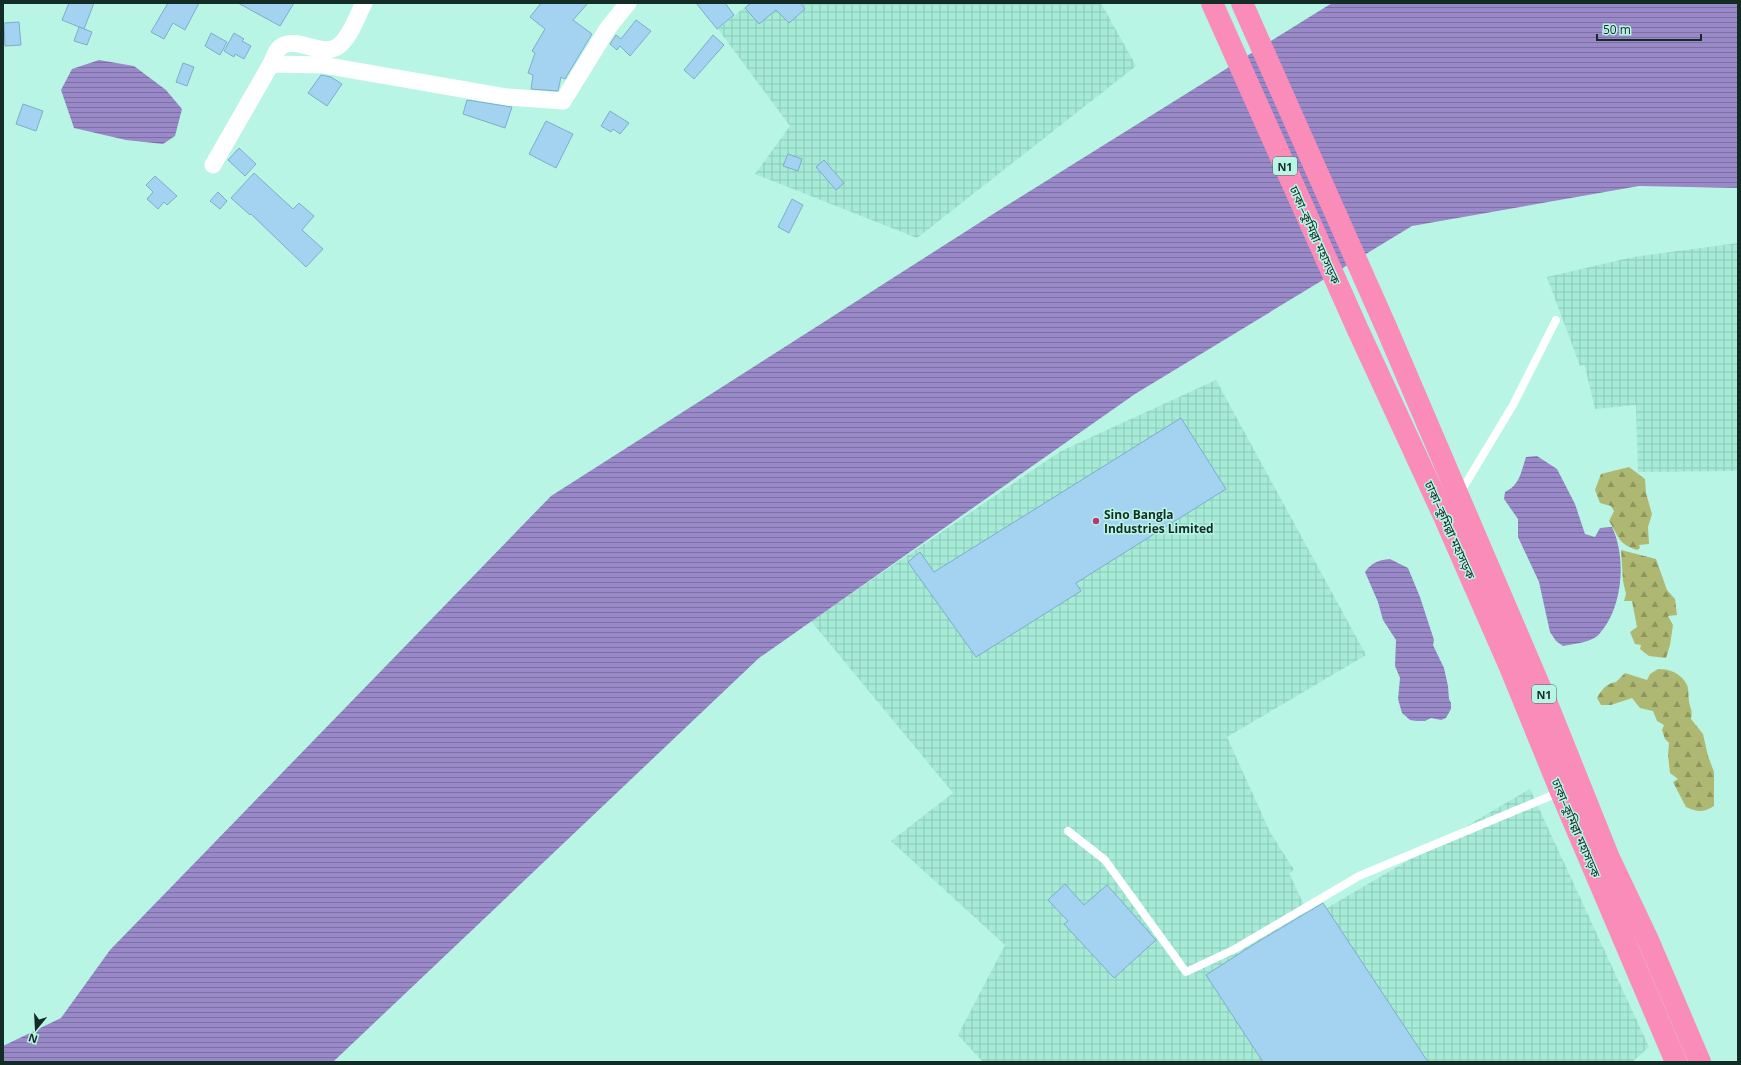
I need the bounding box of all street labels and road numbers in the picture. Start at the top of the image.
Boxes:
road number: N1 [1273,157,1297,175]
street label: ঢাকা–কুমিল্লা মহাসড়ক [1285,182,1344,287]
street label: ঢাকা–কুমিল্লা মহাসড়ক [1420,477,1479,582]
road number: N1 [1532,685,1556,703]
street label: ঢাকা–কুমিল্লা মহাসড়ক [1547,775,1605,880]

